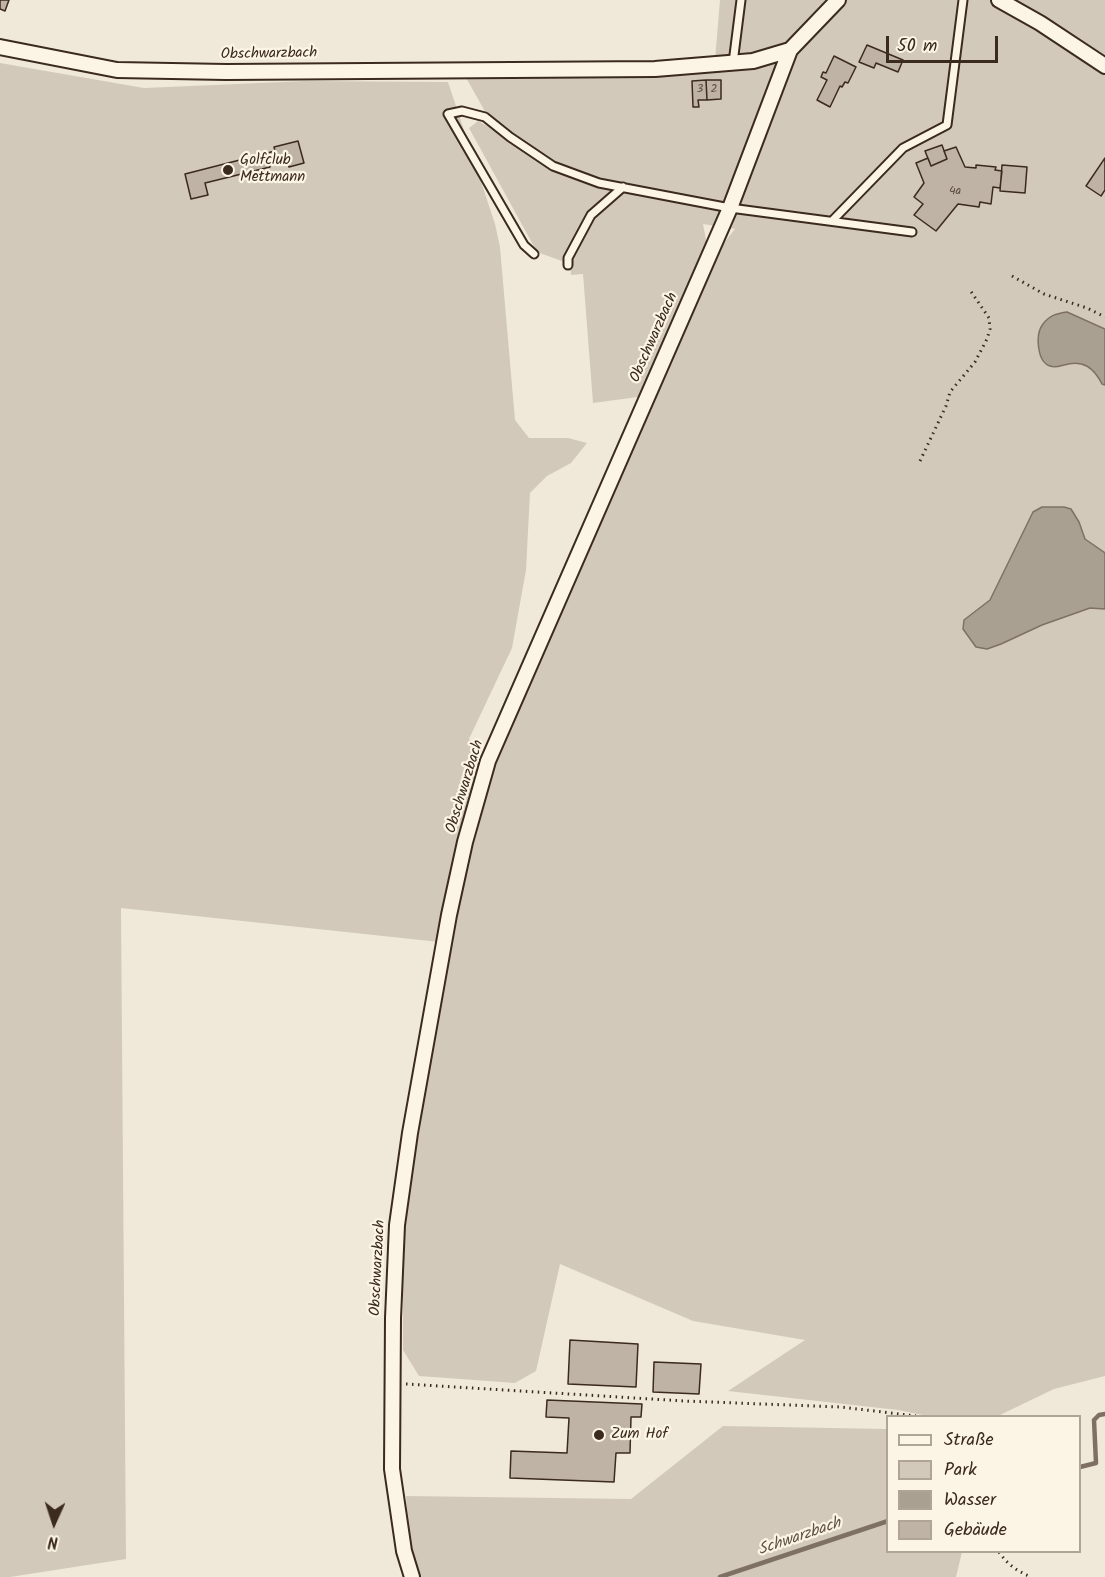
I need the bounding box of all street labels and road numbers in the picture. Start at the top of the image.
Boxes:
street label: Obschwarzbach [221,45,317,65]
street label: Obschwarzbach [627,290,683,386]
street label: Obschwarzbach [443,738,489,836]
street label: Obschwarzbach [367,1219,391,1317]

